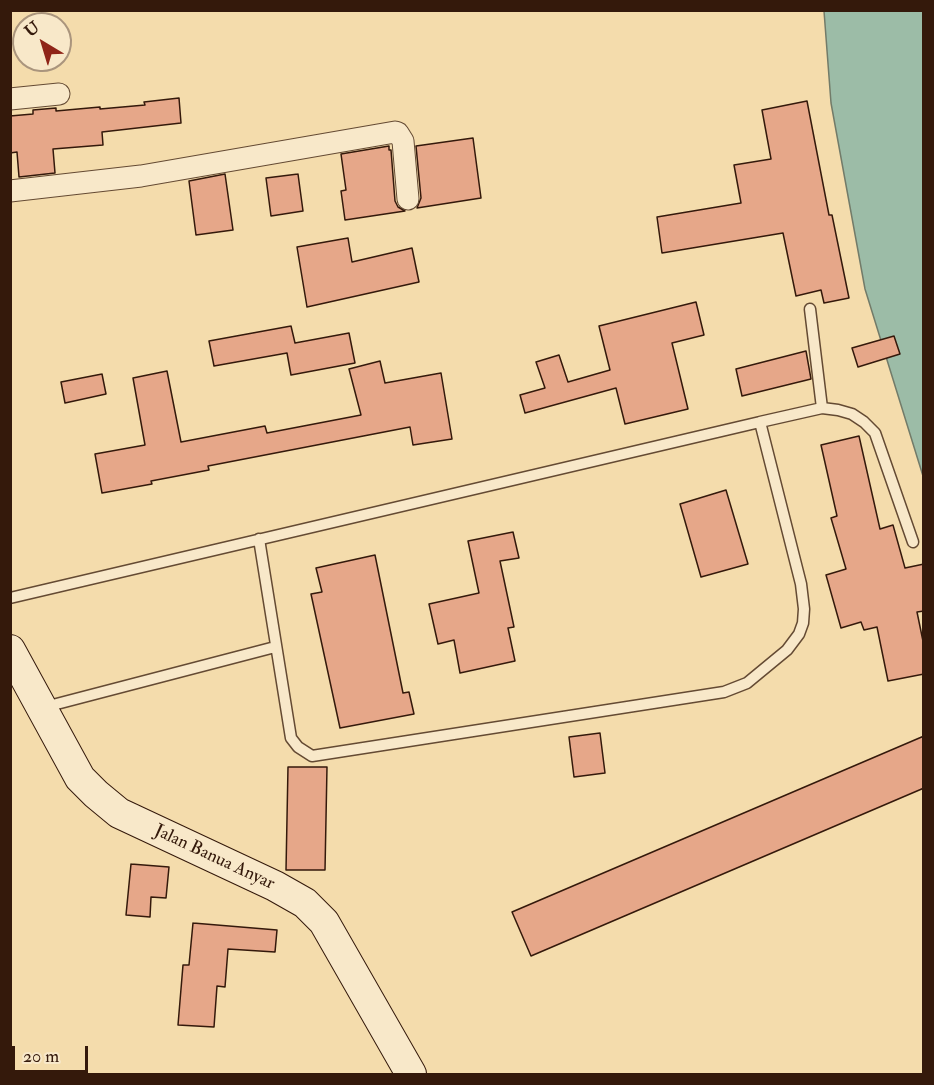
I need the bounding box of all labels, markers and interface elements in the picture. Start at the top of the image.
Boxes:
north arrow [12,12,72,72]
text: U [21,17,44,41]
street label: Jalan Banua Anyar [150,821,278,895]
scale bar [15,1034,92,1072]
text: 20 m [23,1045,59,1068]

